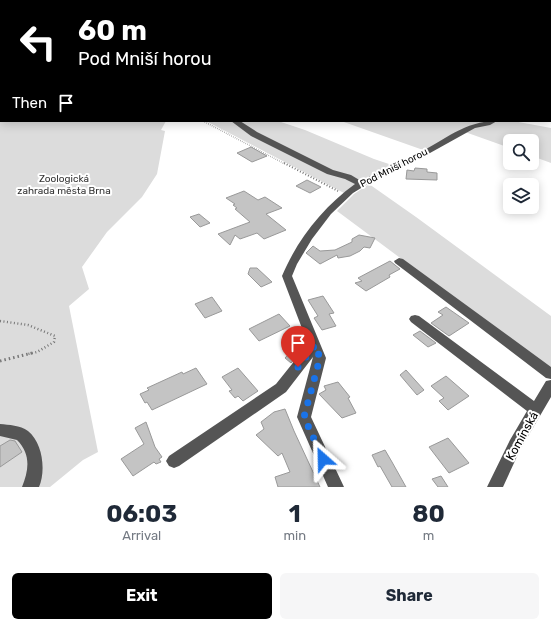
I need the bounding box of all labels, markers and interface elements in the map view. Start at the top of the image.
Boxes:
text: 60 m [78,14,147,47]
icon: left [12,16,64,68]
text: Pod Mniší horou [78,48,212,70]
icon: arrive [55,92,77,114]
text: Then [12,94,47,112]
map controls [503,134,539,214]
button: search [503,134,539,170]
street label: Pod Mniší horou [358,146,430,190]
park label: Zoologická zahrada města Brna [17,173,111,197]
button: layers [503,178,539,214]
pin [281,326,315,367]
icon: arrive [287,332,309,354]
street label: Komínská [503,409,541,463]
position arrow [302,438,344,480]
text: 06:03 [106,500,177,528]
text: 1 [289,500,301,528]
text: 80 [412,500,445,528]
text: Arrival [122,528,161,543]
text: min [283,528,306,543]
text: m [423,528,434,543]
button: Exit [12,573,272,619]
button: Share [280,573,539,619]

